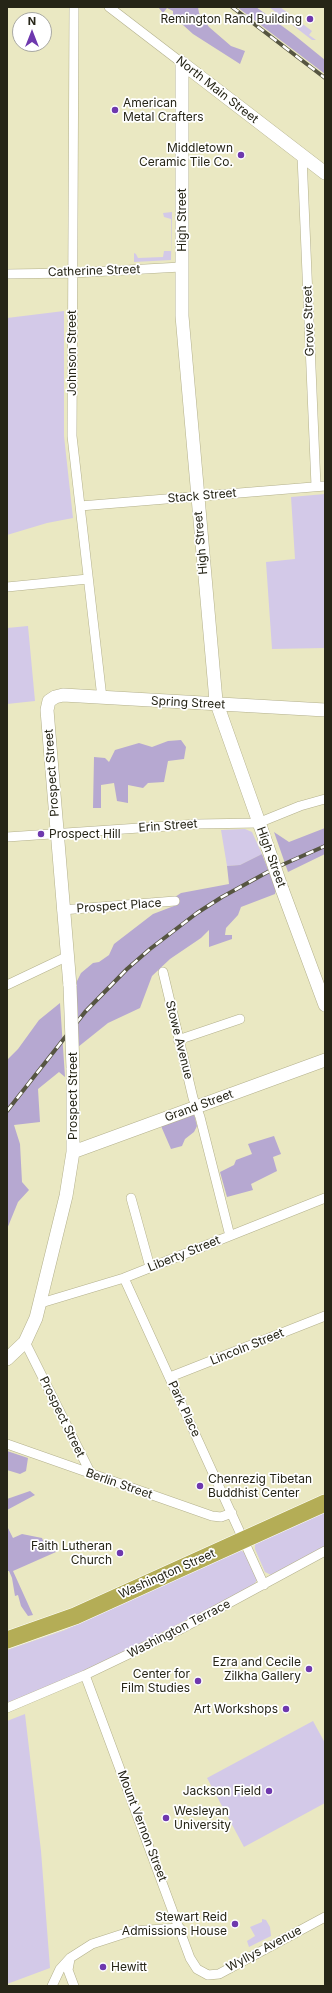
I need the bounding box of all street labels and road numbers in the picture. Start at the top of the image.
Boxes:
street label: North Main Street [173,53,261,127]
street label: High Street [175,188,189,252]
street label: Catherine Street [48,262,140,280]
street label: Grove Street [301,285,317,357]
street label: Johnson Street [65,310,79,396]
street label: Stack Street [167,486,237,506]
street label: High Street [191,511,211,575]
street label: Spring Street [151,694,225,712]
street label: Prospect Street [42,729,62,817]
street label: Erin Street [138,817,198,835]
street label: High Street [253,825,289,889]
street label: Prospect Place [76,896,162,916]
street label: Stowe Avenue [162,999,196,1081]
street label: Prospect Street [66,1052,80,1140]
street label: Grand Street [163,1087,235,1125]
street label: Liberty Street [146,1233,222,1275]
street label: Lincoln Street [208,1326,286,1368]
street label: Prospect Street [36,1374,88,1460]
street label: Park Place [165,1379,203,1439]
street label: Berlin Street [84,1466,154,1502]
street label: Washington Street [117,1546,217,1602]
street label: Washington Terrace [125,1597,233,1661]
street label: Mount Vernon Street [114,1769,170,1883]
street label: Wyllys Avenue [224,1923,304,1975]

